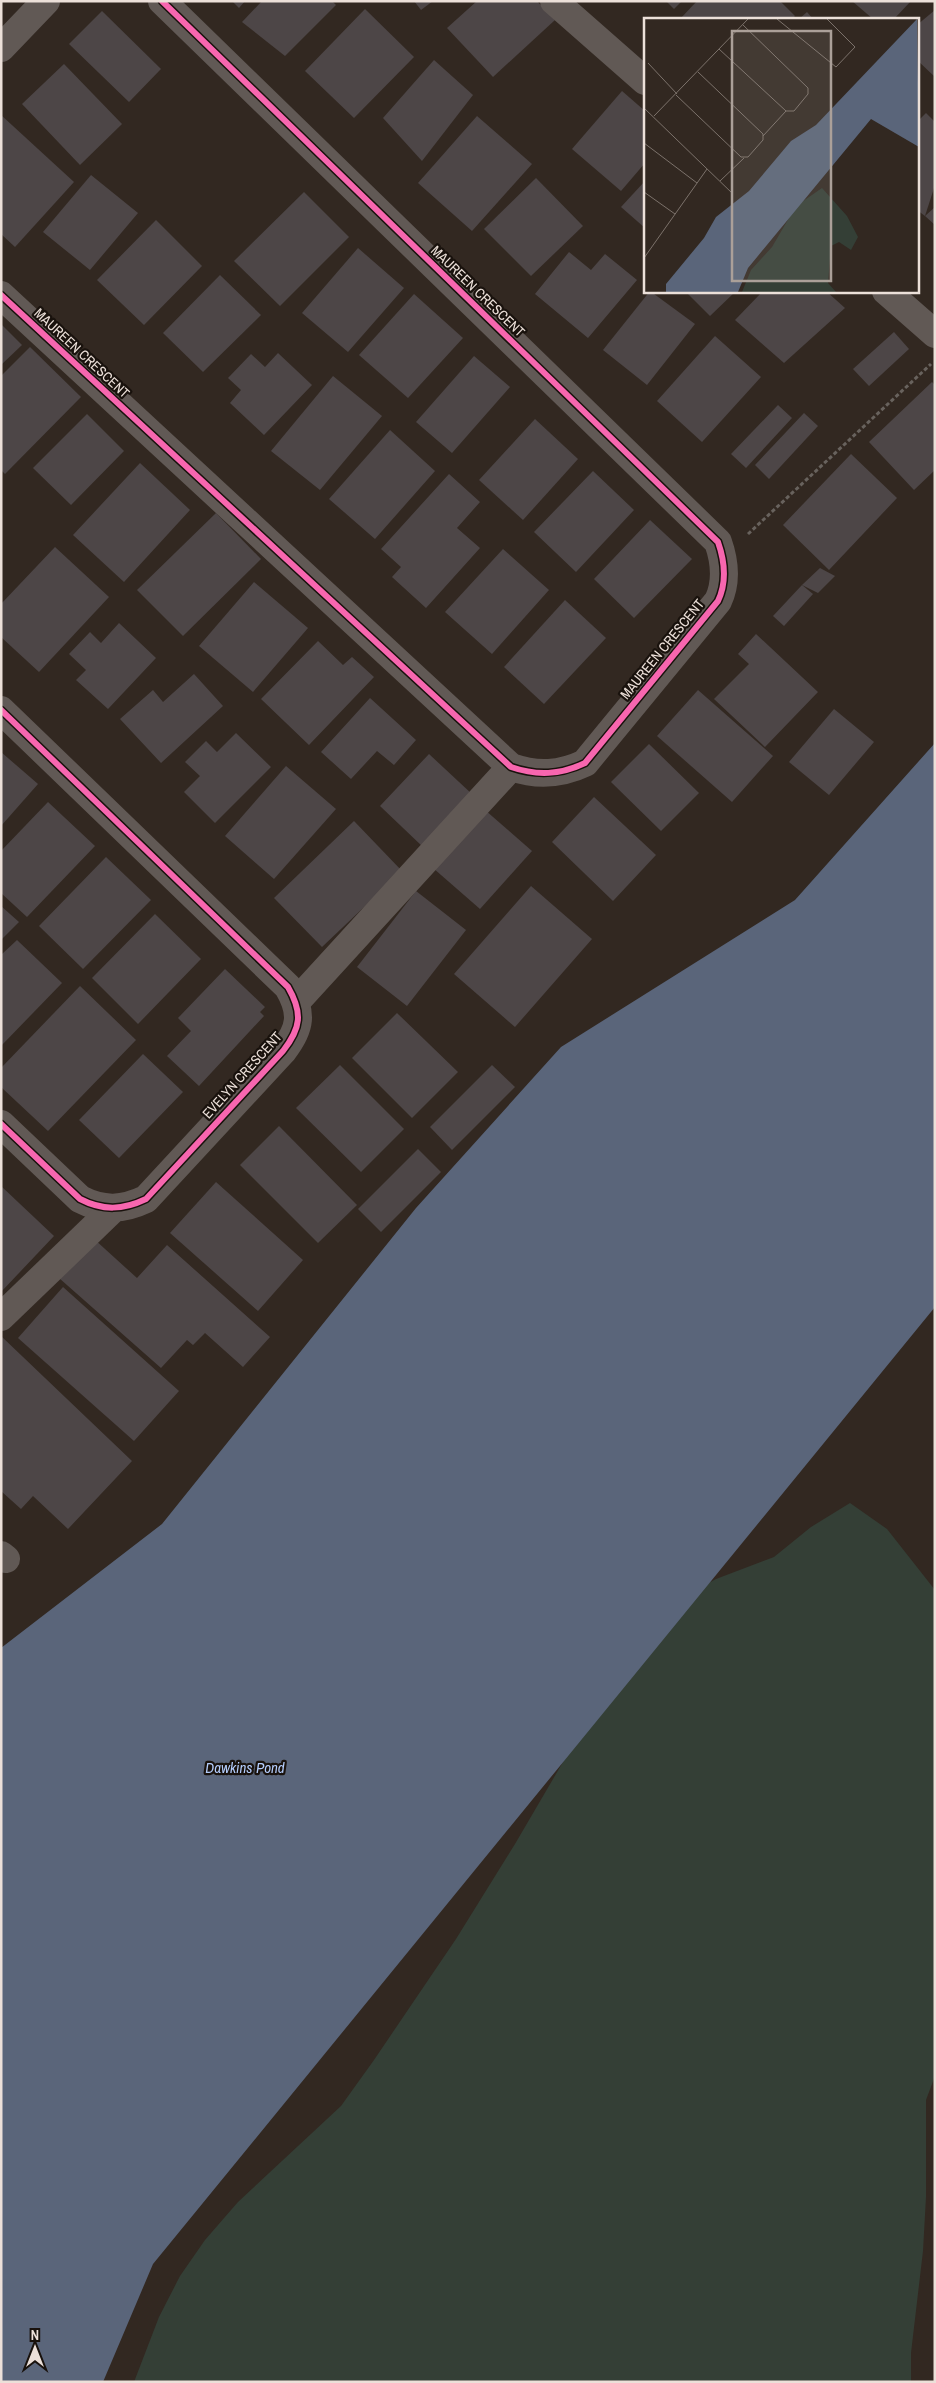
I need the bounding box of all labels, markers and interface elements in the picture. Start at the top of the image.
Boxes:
inset map [644,18,918,292]
street label: MAUREEN CRESCENT [427,242,529,340]
street label: MAUREEN CRESCENT [31,304,133,402]
street label: MAUREEN CRESCENT [616,595,708,703]
street label: EVELYN CRESCENT [198,1028,286,1122]
water label: Dawkins Pond [205,1757,285,1778]
north arrow [10,2323,60,2373]
text: N [31,2326,39,2344]

